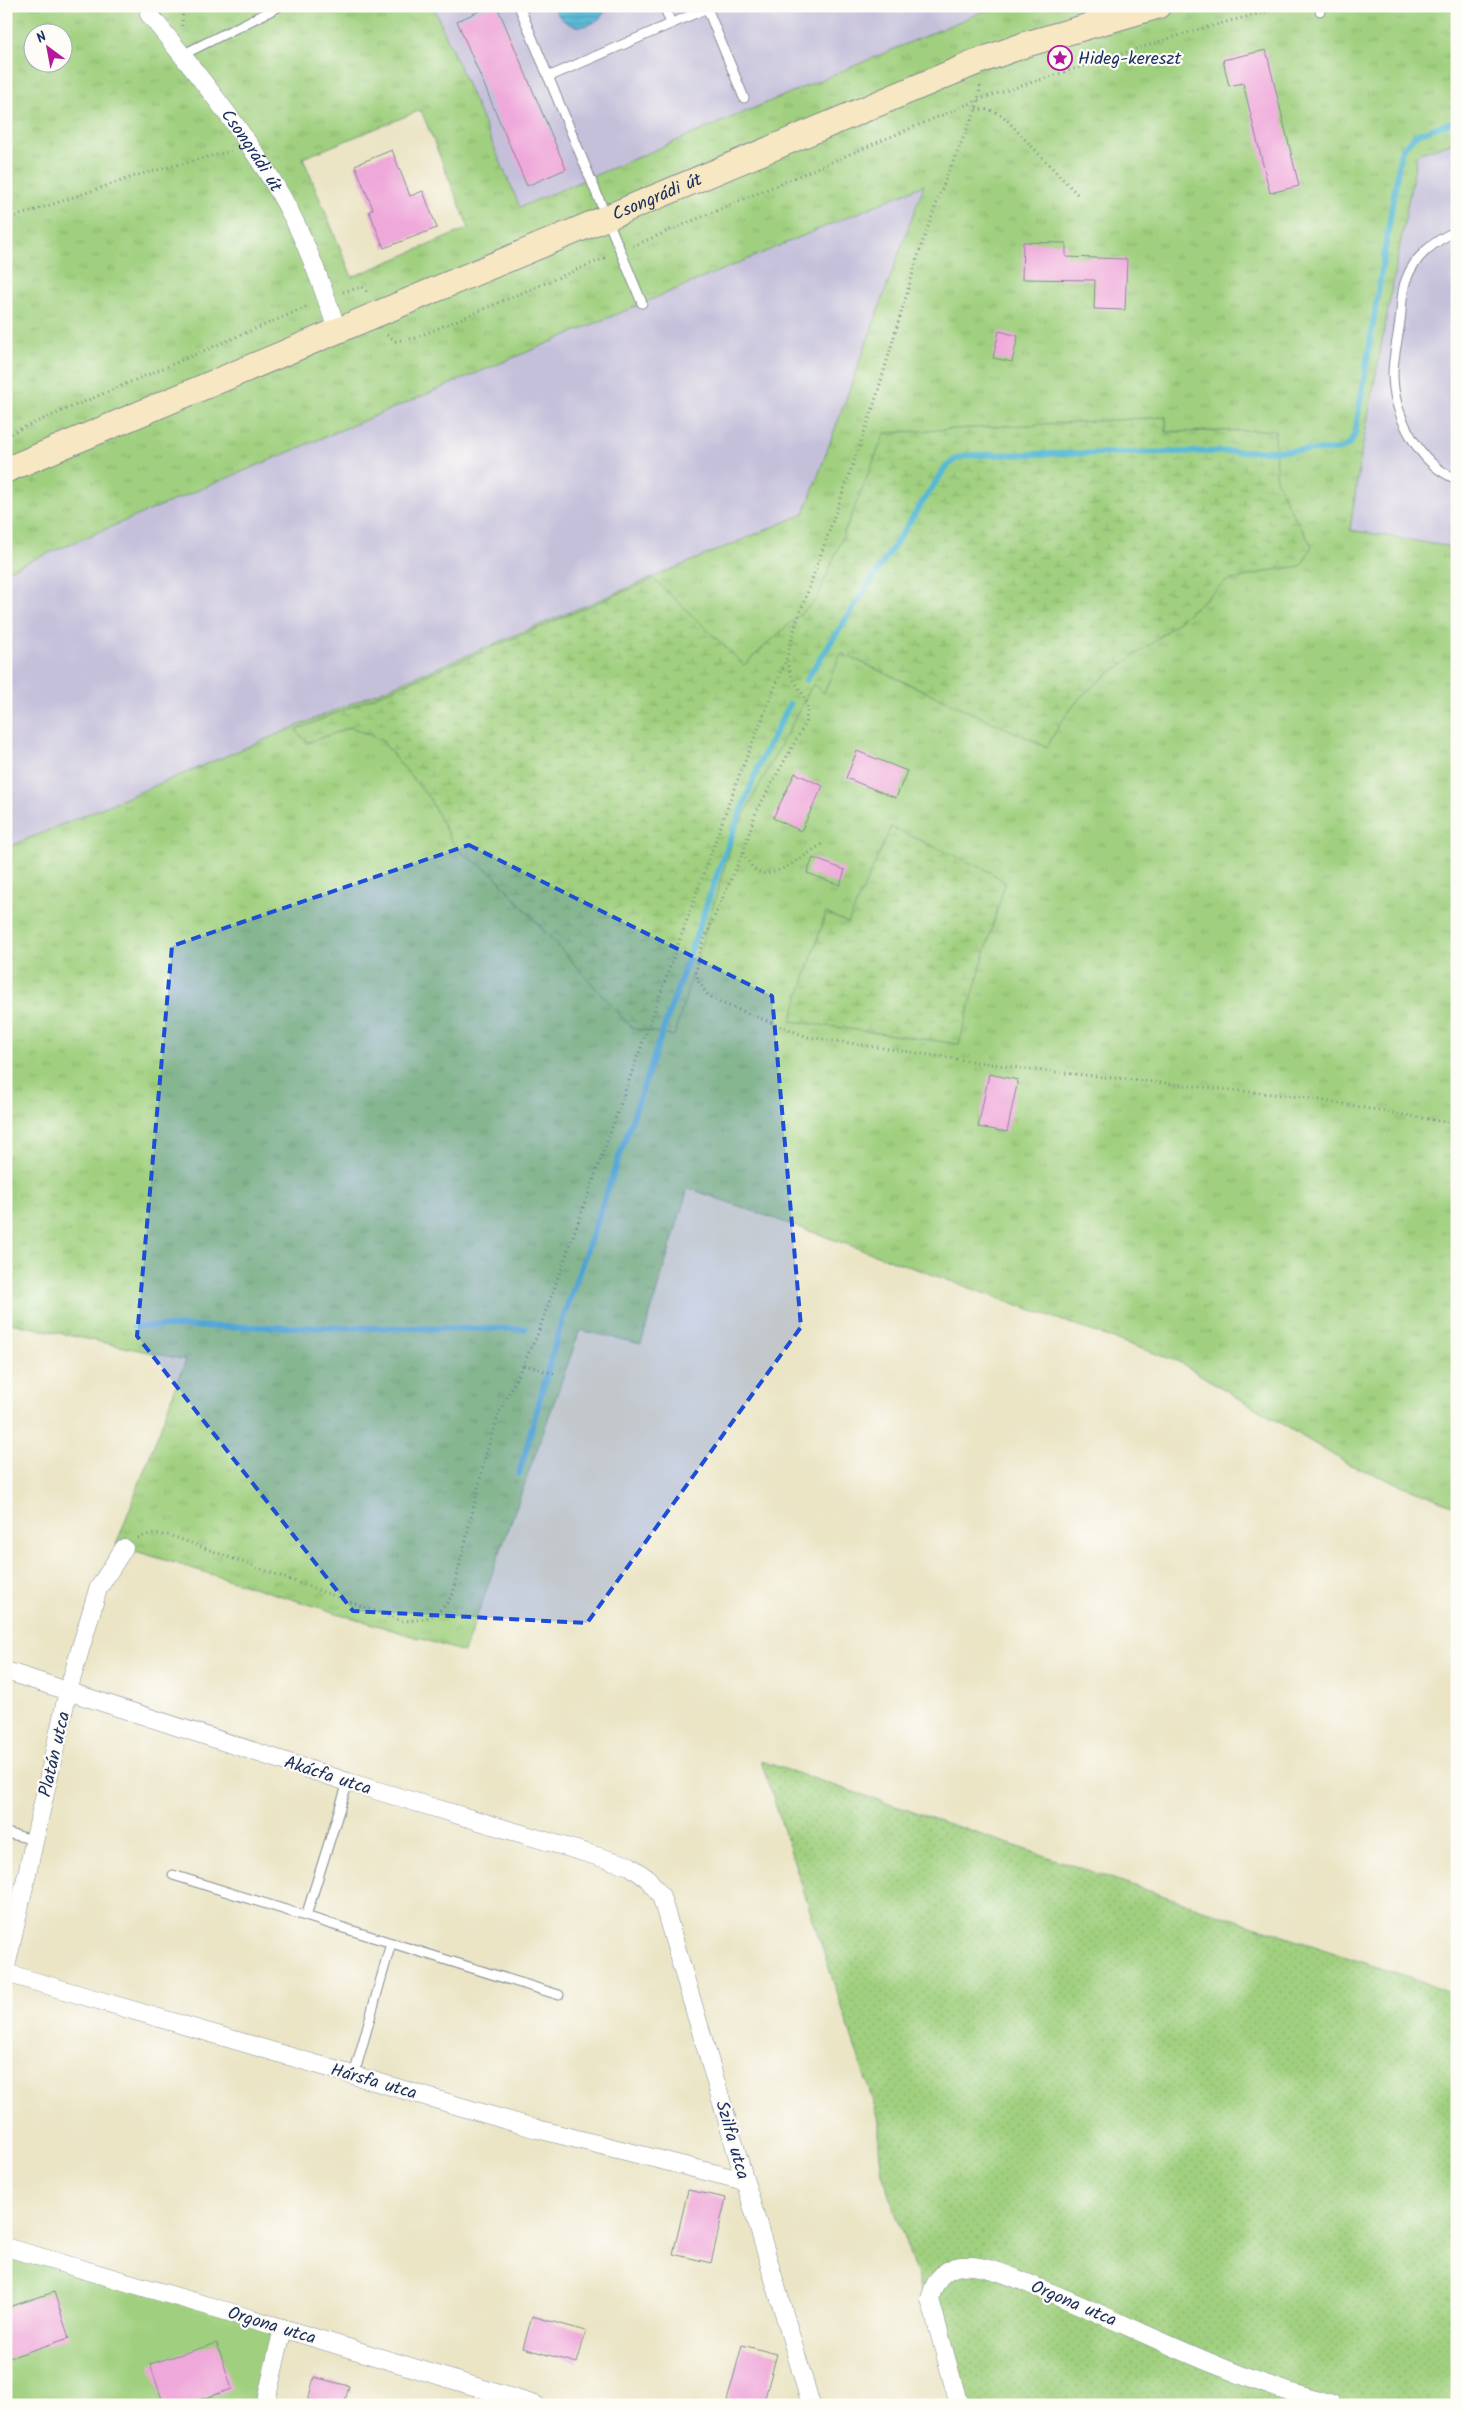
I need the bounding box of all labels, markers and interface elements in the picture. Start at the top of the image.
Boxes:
north arrow [22,22,72,72]
text: N [32,26,51,49]
place icon: Hideg-kereszt [1047,45,1073,71]
place label: Hideg-kereszt [1078,45,1182,74]
street label: Csongrádi út [212,103,290,199]
street label: Csongrádi út [608,166,708,230]
street label: Platán utca [32,1709,79,1800]
street label: Akácfa utca [280,1749,375,1804]
street label: Hársfa utca [327,2056,420,2109]
street label: Szilfa utca [706,2098,757,2183]
street label: Orgona utca [1026,2273,1121,2336]
street label: Orgona utca [224,2299,319,2354]

